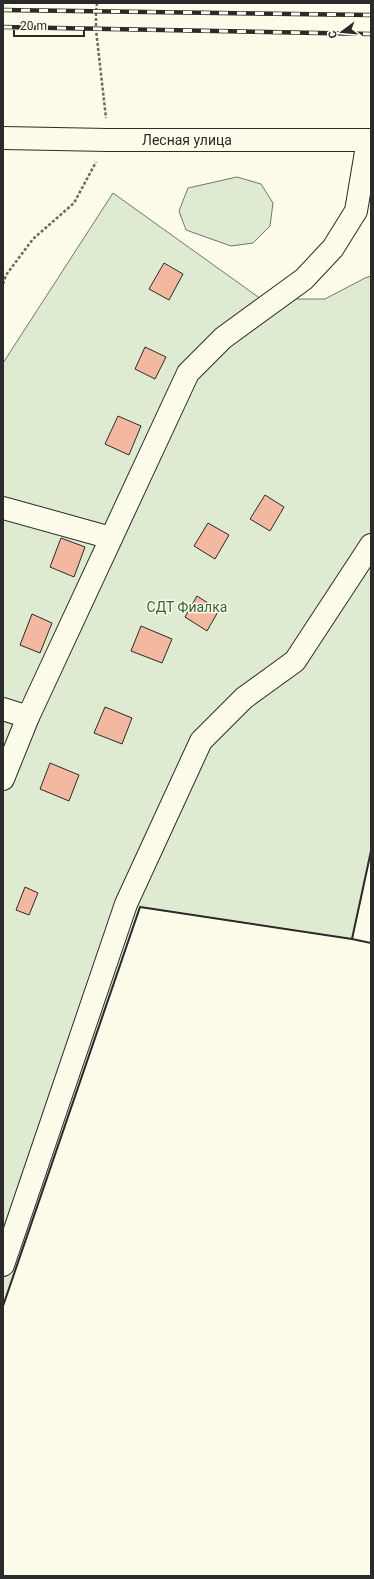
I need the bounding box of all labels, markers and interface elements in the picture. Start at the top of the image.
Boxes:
scale bar [14,12,84,38]
north arrow [322,12,362,52]
text: 20 m [20,19,47,33]
text: С [326,29,340,40]
street label: Лесная улица [142,132,232,148]
park label: СДТ Фиалка [147,599,227,615]

